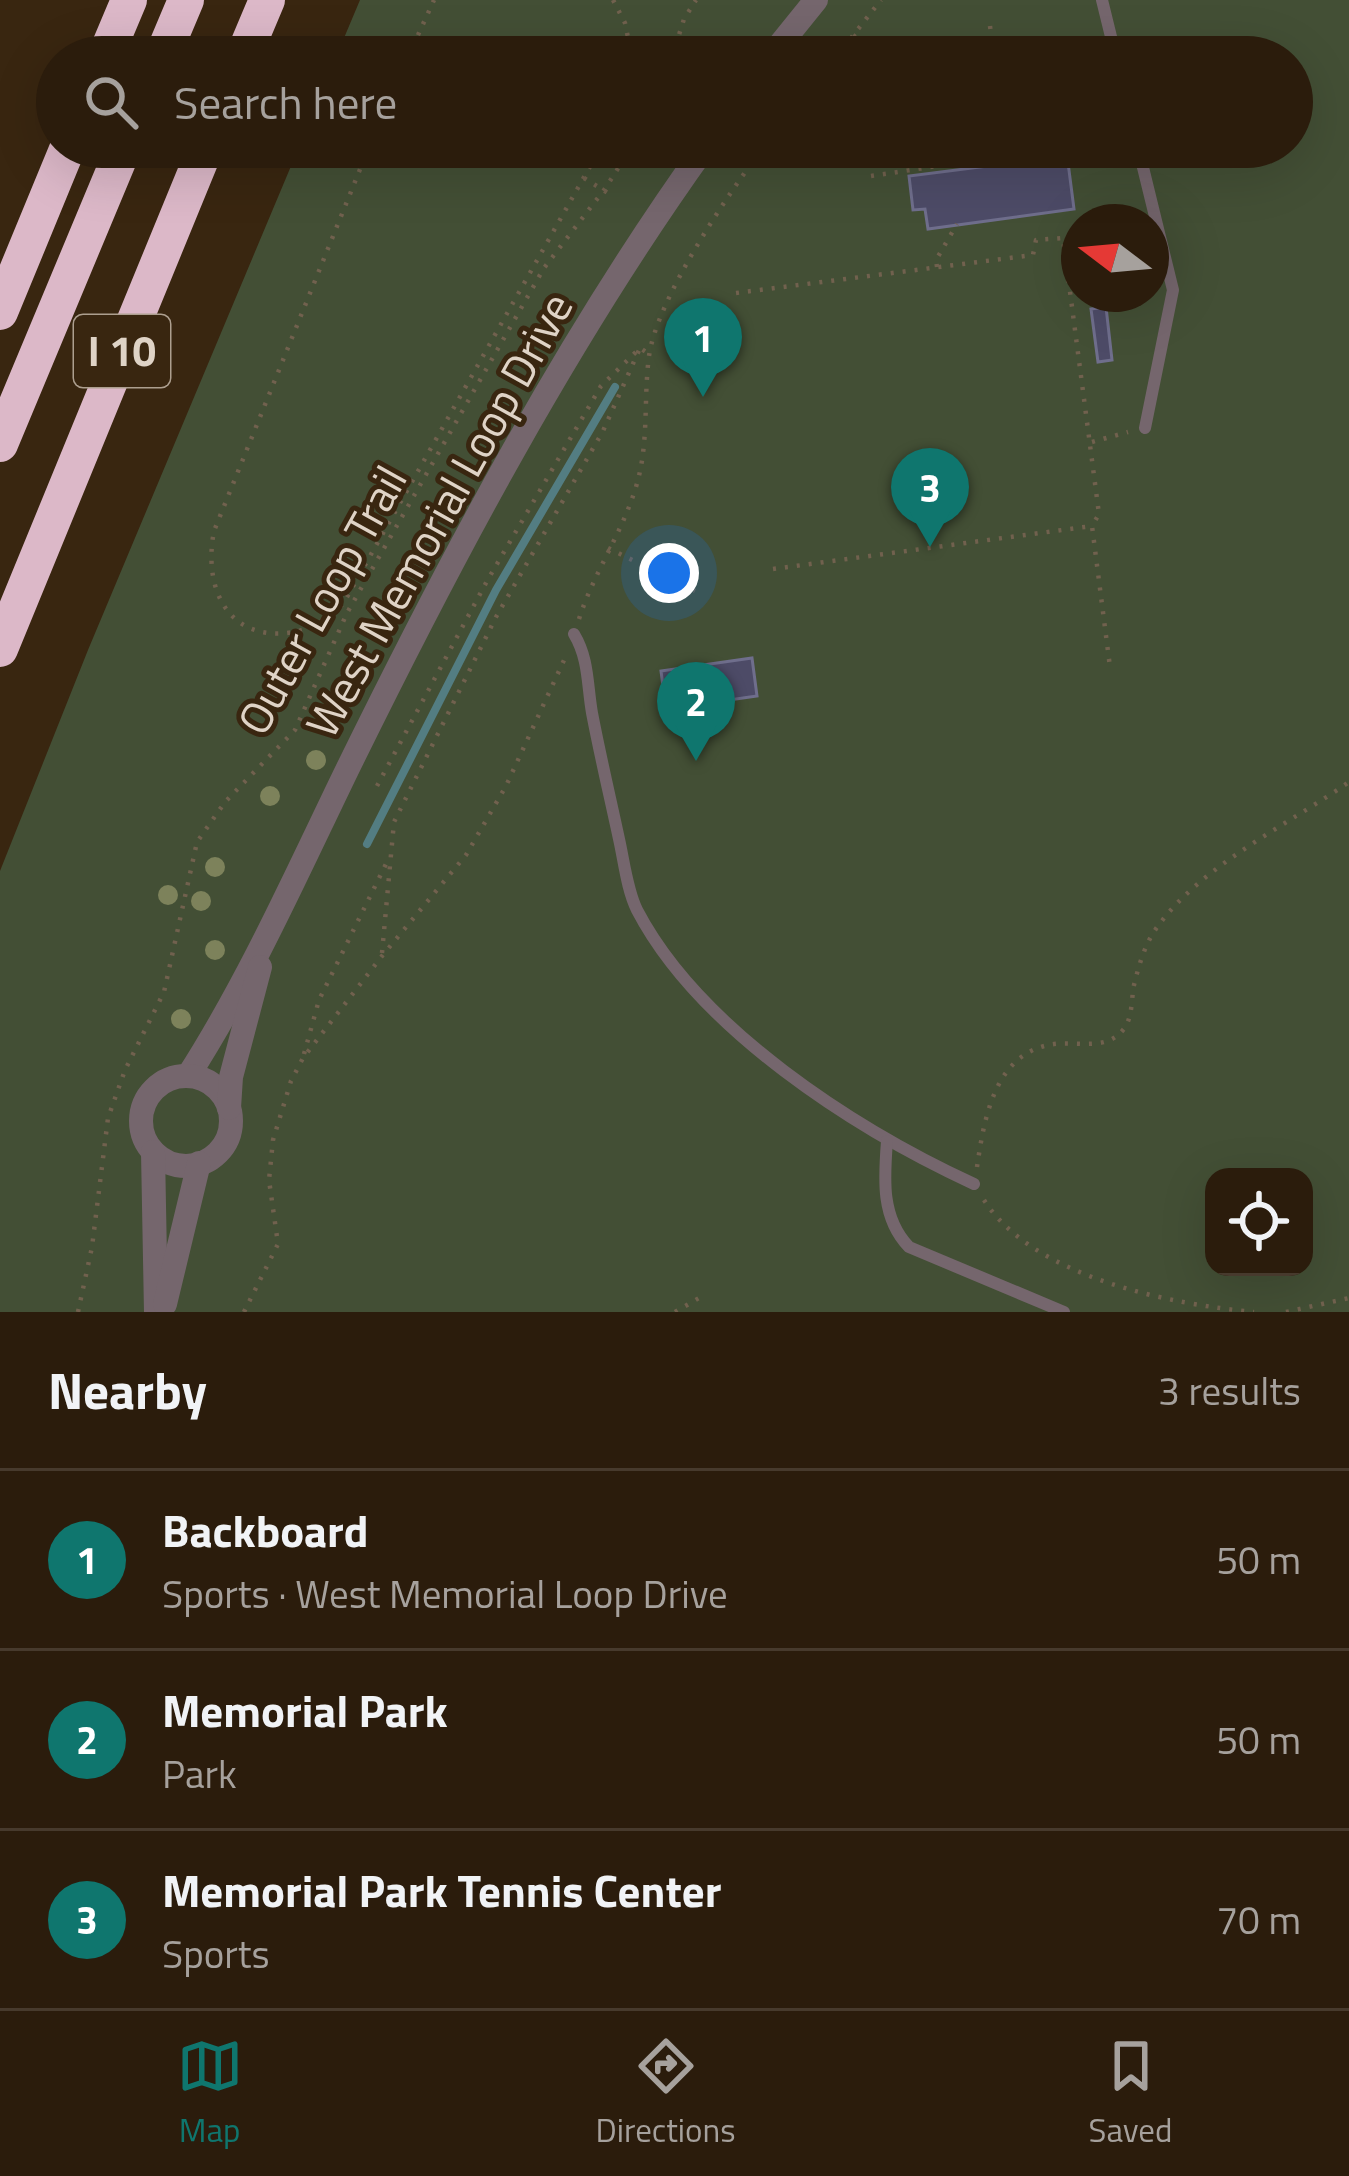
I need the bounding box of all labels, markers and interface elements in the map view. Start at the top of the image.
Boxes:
search box [36,36,1313,168]
text: Search here [174,68,397,136]
icon: search [78,69,144,135]
north arrow [1061,204,1169,312]
street label: West Memorial Loop Drive [287,280,589,749]
pin: 1 [664,298,742,397]
road number: I 10 [74,315,170,387]
pin: 3 [891,448,969,547]
street label: Outer Loop Trail [219,453,423,746]
your location [639,543,699,603]
pin: 2 [657,662,735,761]
map controls [1205,1168,1313,1276]
button: locate [1205,1168,1313,1276]
text: Nearby [48,1351,207,1429]
text: 3 results [1158,1361,1301,1420]
text: Backboard [162,1496,369,1564]
text: 1 [76,1530,98,1589]
text: 50 m [1216,1530,1301,1589]
text: Sports · West Memorial Loop Drive [162,1564,728,1623]
text: Memorial Park [162,1676,448,1744]
text: 2 [76,1710,98,1769]
text: 50 m [1216,1710,1301,1769]
text: Park [162,1744,237,1803]
text: Memorial Park Tennis Center [162,1856,722,1924]
text: 3 [76,1890,98,1949]
text: 70 m [1216,1890,1301,1949]
text: Sports [162,1924,270,1983]
tab: Map [177,2033,243,2155]
tab: Directions [596,2033,736,2155]
tab: Saved [1089,2033,1172,2155]

